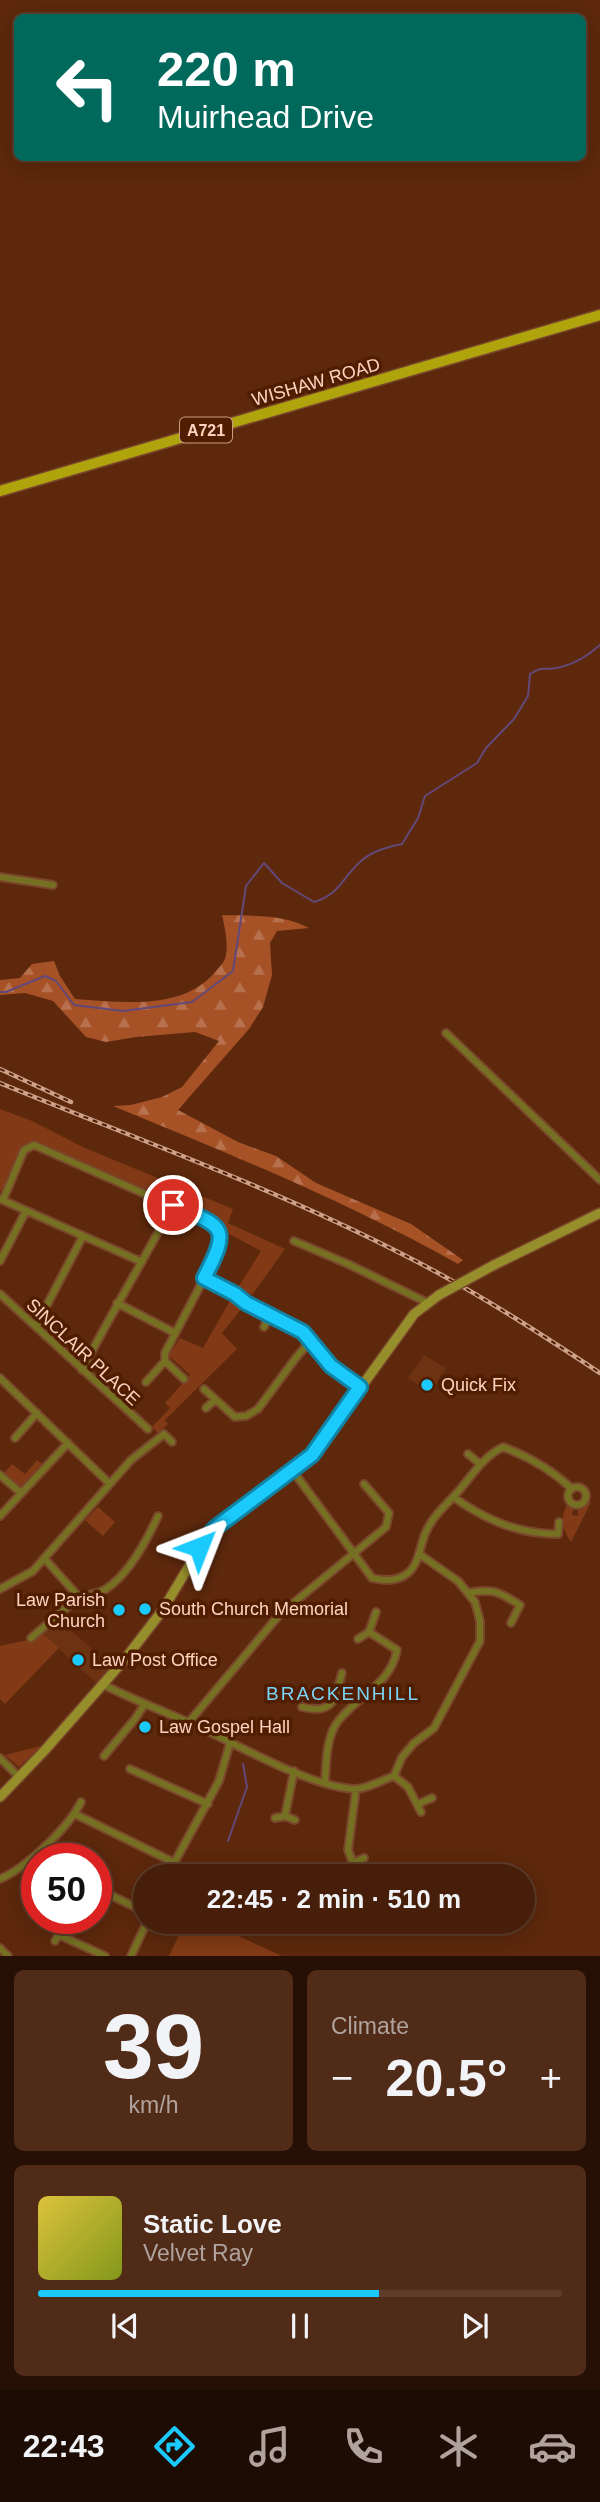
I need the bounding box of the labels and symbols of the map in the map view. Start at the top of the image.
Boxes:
street label: WISHAW ROAD [250,354,382,410]
road number: A721 [180,418,232,442]
pin [143,1175,203,1235]
street label: SINCLAIR PLACE [22,1295,144,1409]
place label: Quick Fix [441,1375,516,1395]
marker: Quick Fix [419,1377,435,1393]
position arrow [162,1510,236,1584]
place label: Law Parish Church [16,1590,105,1631]
place label: South Church Memorial [159,1599,348,1619]
marker: South Church Memorial [137,1601,153,1617]
marker: Law Parish Church [111,1602,127,1618]
place label: Law Post Office [92,1650,218,1670]
marker: Law Post Office [70,1652,86,1668]
district label: BRACKENHILL [266,1683,420,1704]
place label: Law Gospel Hall [159,1717,290,1737]
marker: Law Gospel Hall [137,1719,153,1735]
speed limit sign: 50 [21,1843,112,1934]

